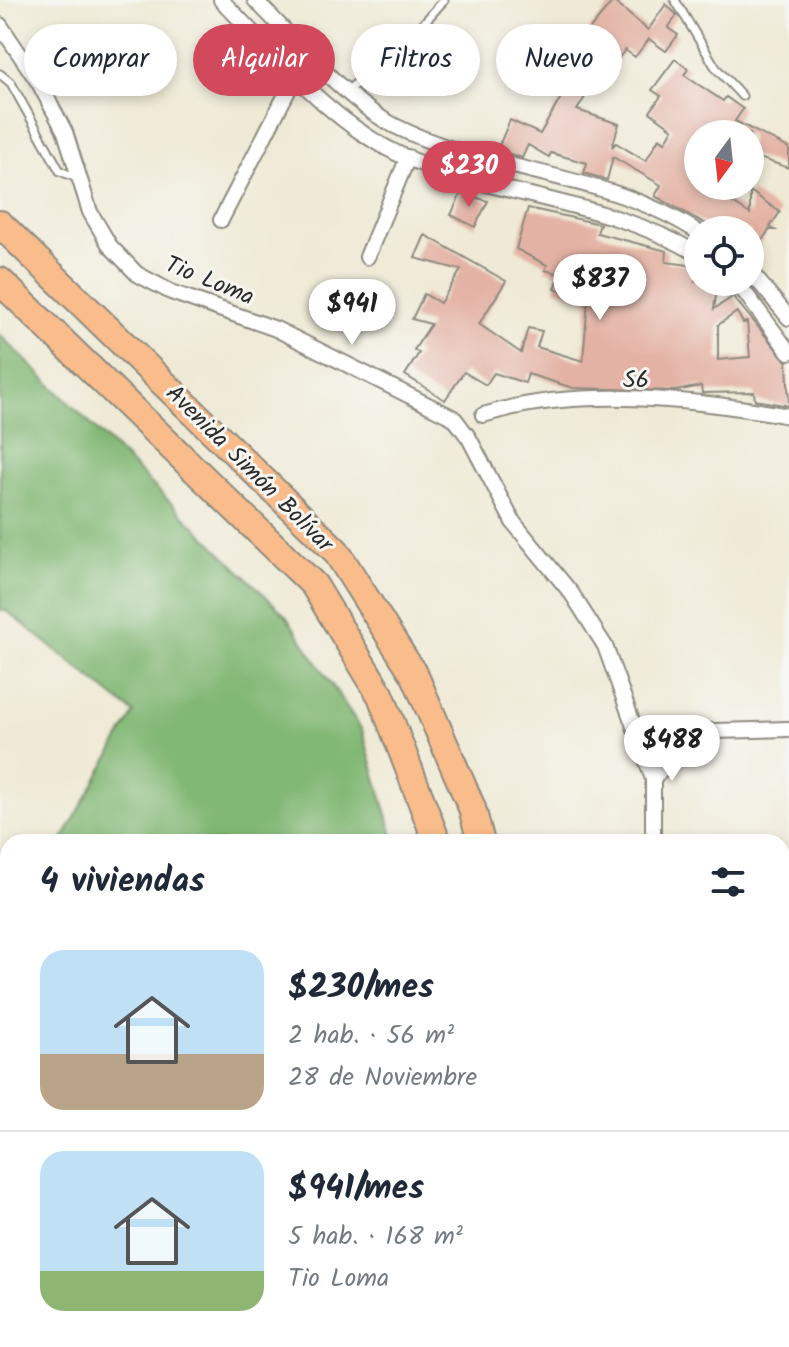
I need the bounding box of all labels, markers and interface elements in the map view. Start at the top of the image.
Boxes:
chip: Comprar [24,24,177,96]
chip: Alquilar [193,24,335,96]
chip: Filtros [351,24,480,96]
chip: Nuevo [496,24,622,96]
north arrow [684,120,764,200]
map controls [684,120,764,296]
pin: $230 [422,141,516,209]
text: $230 [440,146,498,188]
button: locate [684,216,764,296]
street label: Tio Loma [159,246,260,317]
pin: $837 [553,254,647,322]
text: $837 [571,259,629,301]
pin: $941 [305,279,399,347]
text: $941 [327,284,377,326]
street label: S6 [623,361,649,400]
street label: Avenida Simón Bolívar [156,376,344,564]
pin: $488 [625,715,719,783]
text: $488 [642,720,702,762]
text: 4 viviendas [40,855,205,909]
icon: filters [706,860,750,904]
text: $230/mes [288,961,434,1015]
icon: home [104,982,200,1078]
text: 2 hab. · 56 m² [288,1015,454,1057]
text: 28 de Noviembre [288,1057,477,1099]
text: $941/mes [288,1162,424,1216]
icon: home [104,1183,200,1279]
text: 5 hab. · 168 m² [288,1216,463,1258]
text: Tio Loma [288,1258,389,1300]

